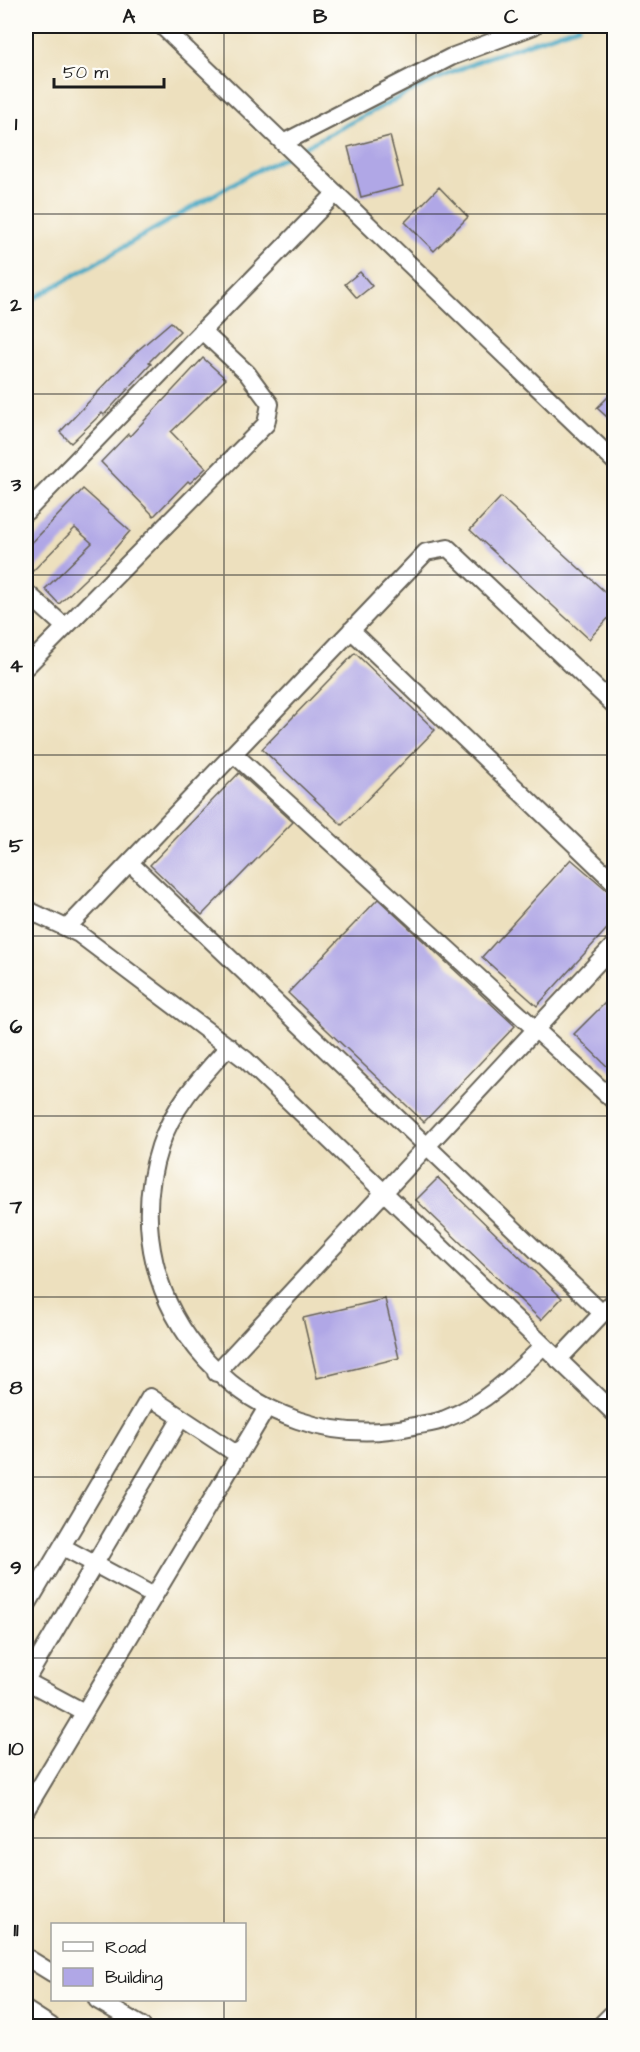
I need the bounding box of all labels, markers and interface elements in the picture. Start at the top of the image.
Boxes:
text: A [123,3,136,31]
text: B [313,3,328,31]
text: C [504,3,519,31]
scale bar [54,51,164,89]
text: 50 m [63,60,108,85]
text: 1 [15,110,18,138]
text: 2 [9,291,22,319]
text: 3 [10,471,22,499]
text: 4 [9,652,23,680]
text: 5 [9,832,24,860]
text: 6 [10,1013,23,1041]
text: 7 [9,1193,23,1221]
text: 8 [10,1374,23,1402]
text: 9 [10,1554,22,1582]
text: 10 [8,1735,24,1763]
text: 11 [13,1916,19,1944]
legend [51,1923,246,2001]
text: Road [105,1935,146,1960]
text: Building [105,1965,163,1991]

